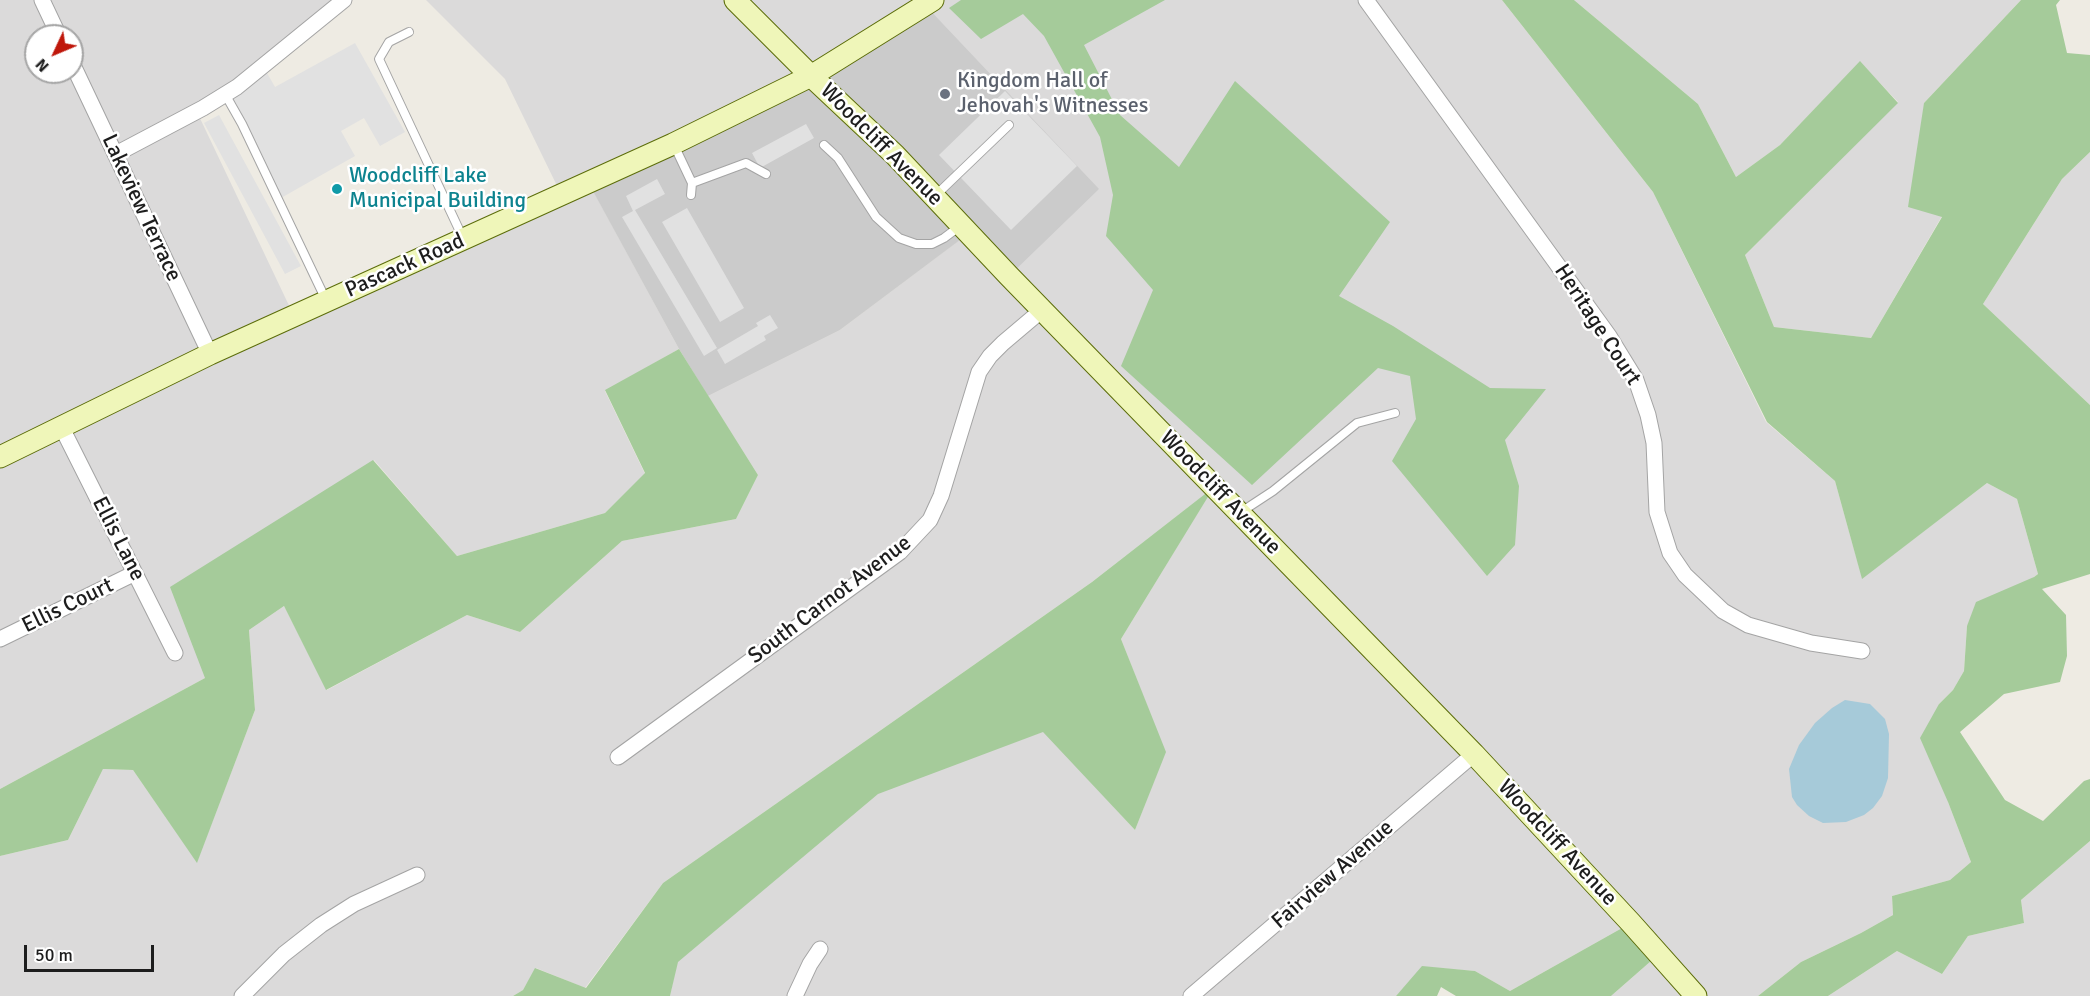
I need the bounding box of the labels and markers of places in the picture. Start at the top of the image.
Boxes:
place label: Kingdom Hall of Jehovah's Witnesses [957,68,1148,119]
marker: Kingdom Hall of Jehovah's Witnesses [938,87,952,101]
place label: Woodcliff Lake Municipal Building [349,163,526,214]
marker: Woodcliff Lake Municipal Building [330,182,344,196]

